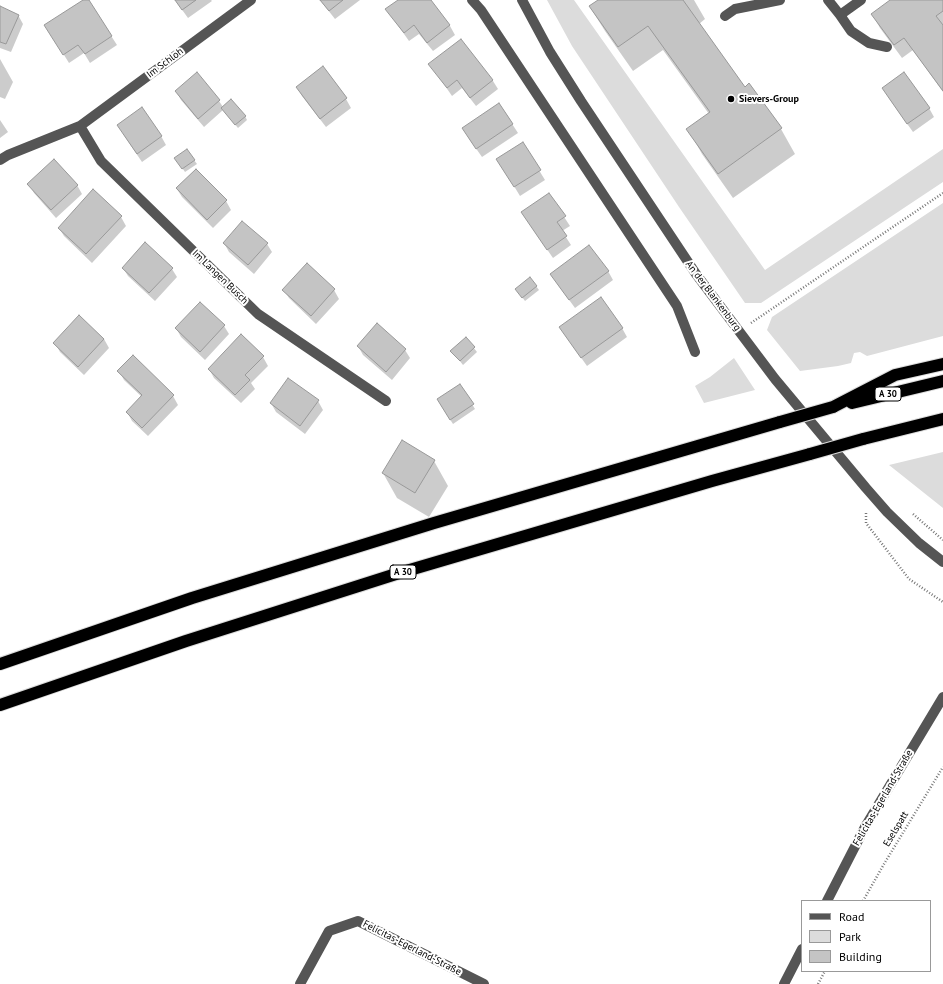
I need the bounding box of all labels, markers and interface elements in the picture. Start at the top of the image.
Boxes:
street label: Im Schloh [144,45,186,81]
place label: Sievers-Group [739,93,799,105]
marker: Sievers-Group [726,94,736,104]
street label: Im Langen Busch [190,247,250,307]
street label: An der Blankenburg [683,259,743,333]
road number: A 30 [875,387,901,401]
road number: A 30 [390,565,416,579]
street label: Felicitas-Egerland-Straße [851,748,915,848]
street label: Eselspatt [881,809,911,849]
legend [801,900,931,972]
text: Road [839,909,864,924]
street label: Felicitas-Egerland-Straße [361,918,463,978]
text: Park [839,929,861,944]
text: Building [839,949,882,964]

